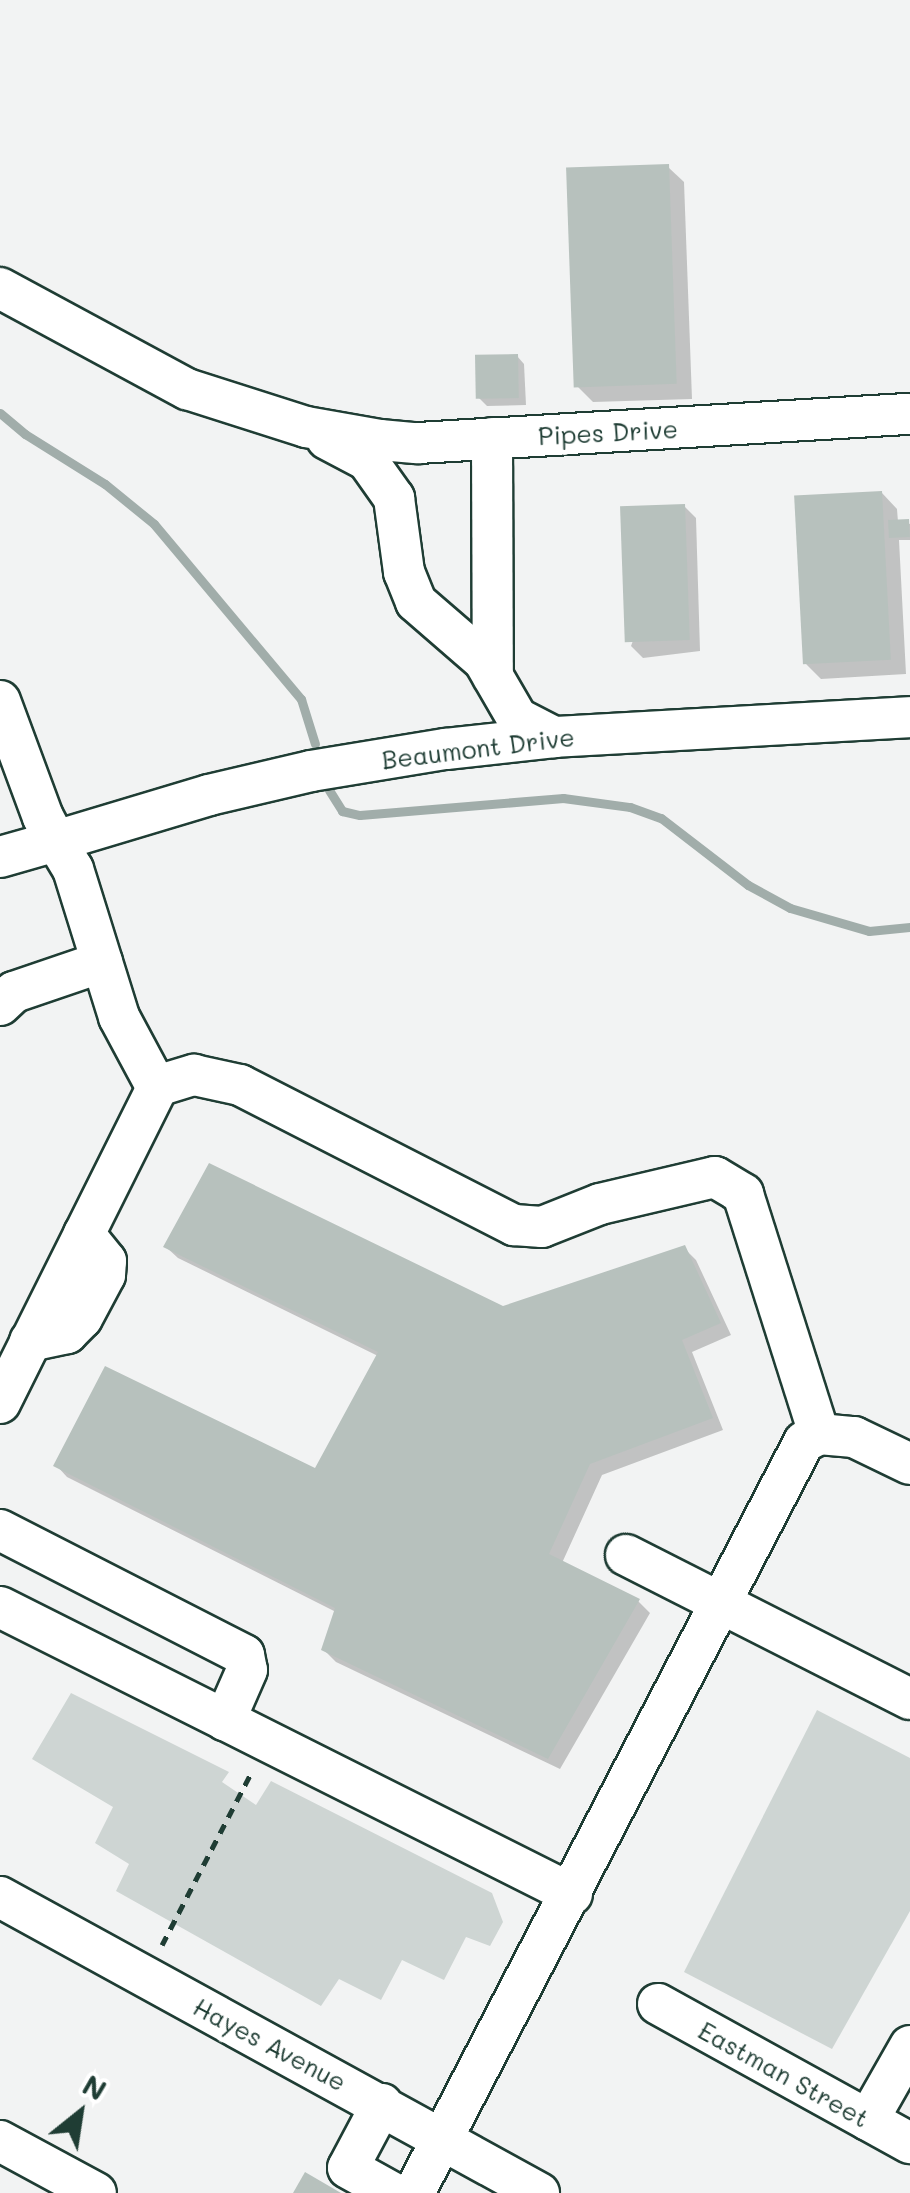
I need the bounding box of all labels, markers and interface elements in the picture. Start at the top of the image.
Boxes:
street label: Pipes Drive [537,413,679,451]
street label: Beaumont Drive [380,721,576,775]
street label: Hayes Avenue [189,1991,351,2097]
street label: Eastman Street [694,2015,874,2133]
north arrow [30,2063,130,2163]
text: N [77,2066,113,2108]

